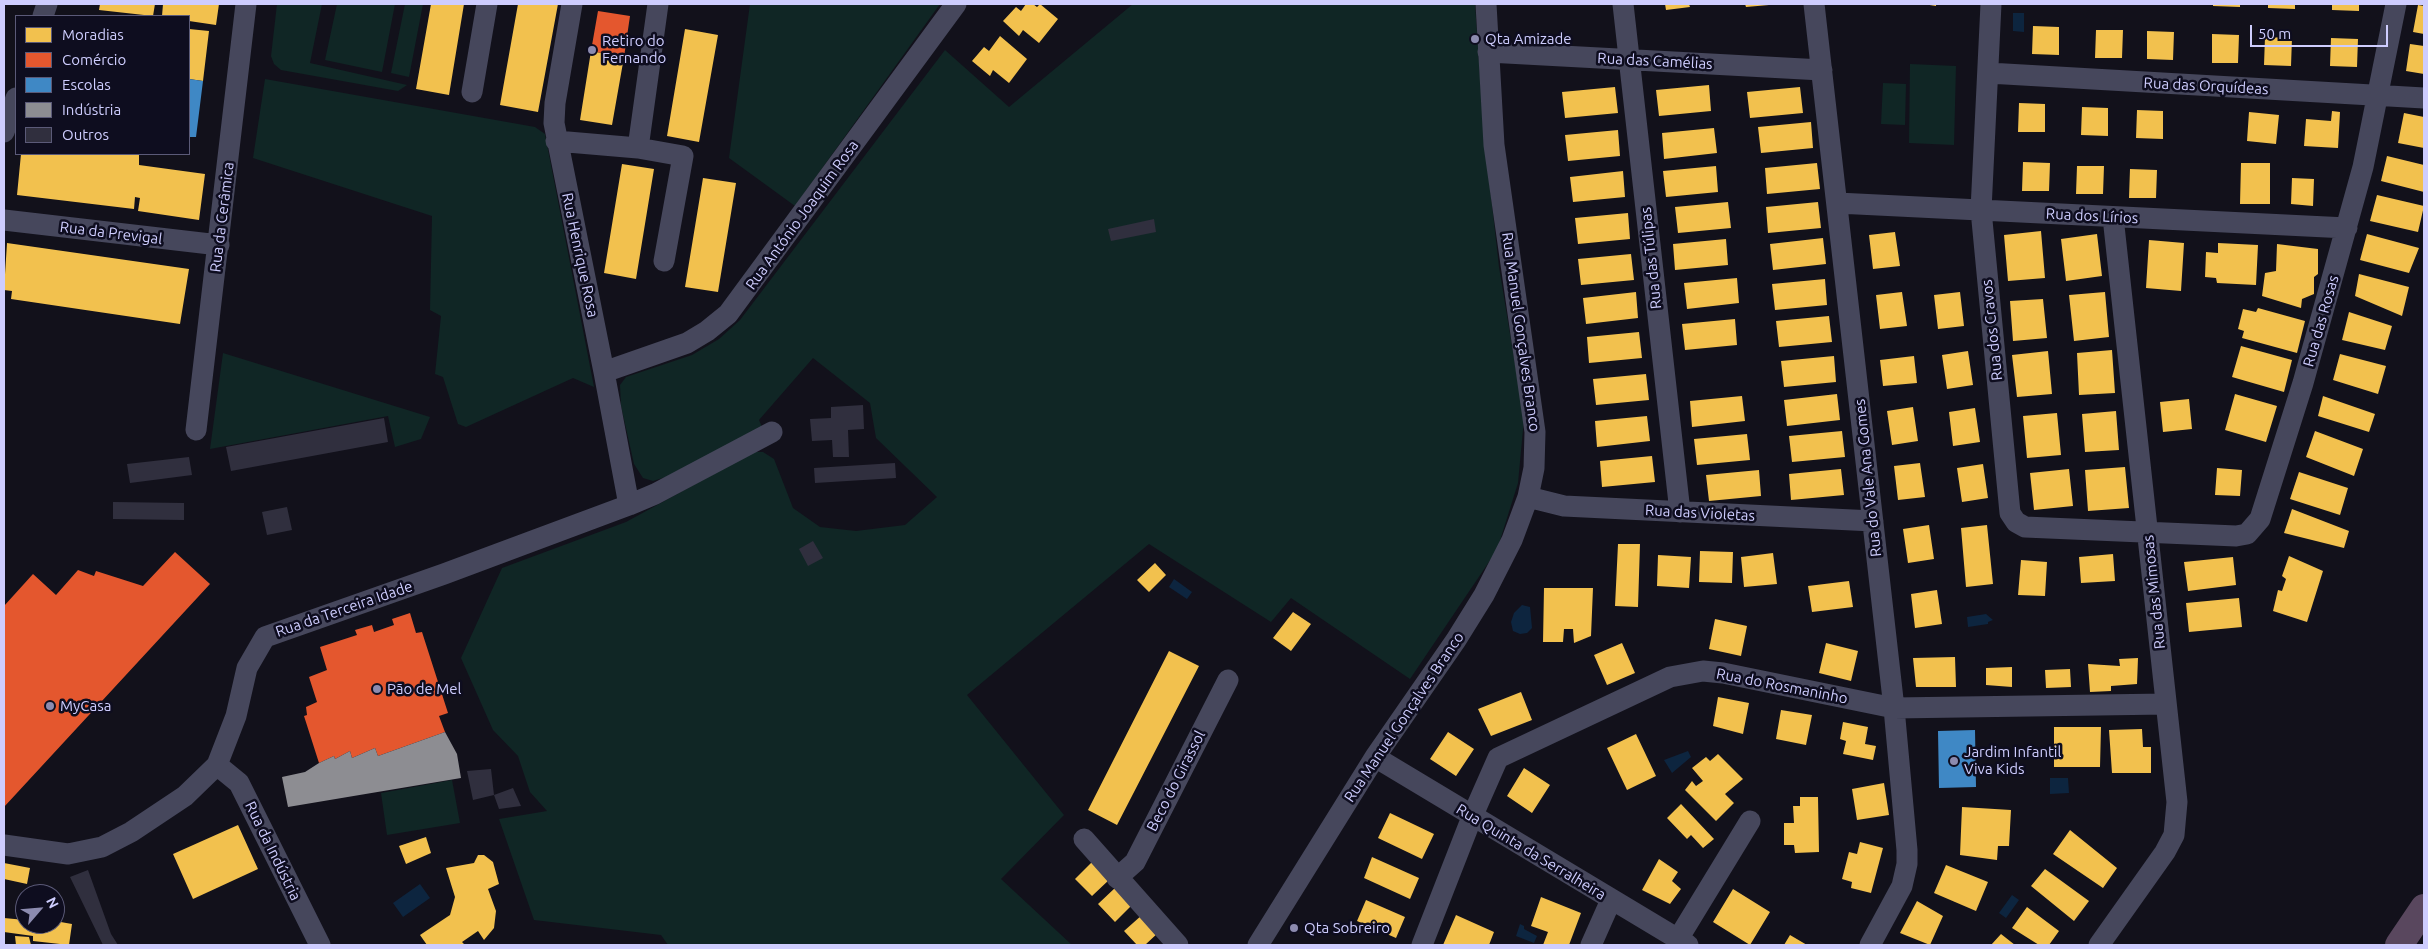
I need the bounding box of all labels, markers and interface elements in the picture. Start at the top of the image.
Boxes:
legend [15,15,190,155]
scale bar [2253,15,2390,47]
text: 50 m [2258,25,2291,42]
text: Moradias [62,26,124,43]
place label: Qta Amizade [1485,30,1572,48]
place label: Retiro do Fernando [602,32,666,67]
marker: Qta Amizade [1469,33,1481,45]
marker: Retiro do Fernando [586,44,598,56]
street label: Rua das Camélias [1597,49,1713,73]
text: Comércio [62,51,126,68]
street label: Rua das Orquídeas [2143,74,2269,98]
text: Escolas [62,76,111,93]
text: Indústria [62,101,121,118]
text: Outros [62,126,109,143]
street label: Rua António Joaquim Rosa [742,137,862,293]
street label: Rua da Cerâmica [206,161,238,273]
street label: Rua Henrique Rosa [558,191,602,319]
street label: Rua dos Lírios [2045,205,2139,227]
street label: Rua das Túlipas [1637,206,1665,310]
street label: Rua da Previgal [59,218,163,248]
street label: Rua Manuel Gonçalves Branco [1498,231,1544,433]
street label: Rua das Rosas [2299,273,2343,369]
street label: Rua dos Cravos [1978,278,2006,382]
street label: Rua do Vale Ana Gomes [1851,398,1885,558]
street label: Rua das Violetas [1645,501,1755,525]
street label: Rua das Mimosas [2139,534,2169,650]
street label: Rua da Terceira Idade [273,577,415,641]
street label: Rua Manuel Gonçalves Branco [1340,629,1468,805]
street label: Rua do Rosmaninho [1715,664,1849,708]
place label: Pão de Mel [387,680,461,698]
marker: Pão de Mel [371,683,383,695]
place label: MyCasa [60,697,111,715]
marker: MyCasa [44,700,56,712]
street label: Beco do Girassol [1143,728,1209,834]
place label: Jardim Infantil Viva Kids [1964,743,2061,778]
marker: Jardim Infantil Viva Kids [1948,755,1960,767]
street label: Rua da Indústria [241,798,305,904]
street label: Rua Quinta da Serralheira [1453,800,1609,904]
north arrow [15,884,65,934]
text: N [43,894,62,911]
place label: Qta Sobreiro [1304,919,1390,937]
marker: Qta Sobreiro [1288,922,1300,934]

